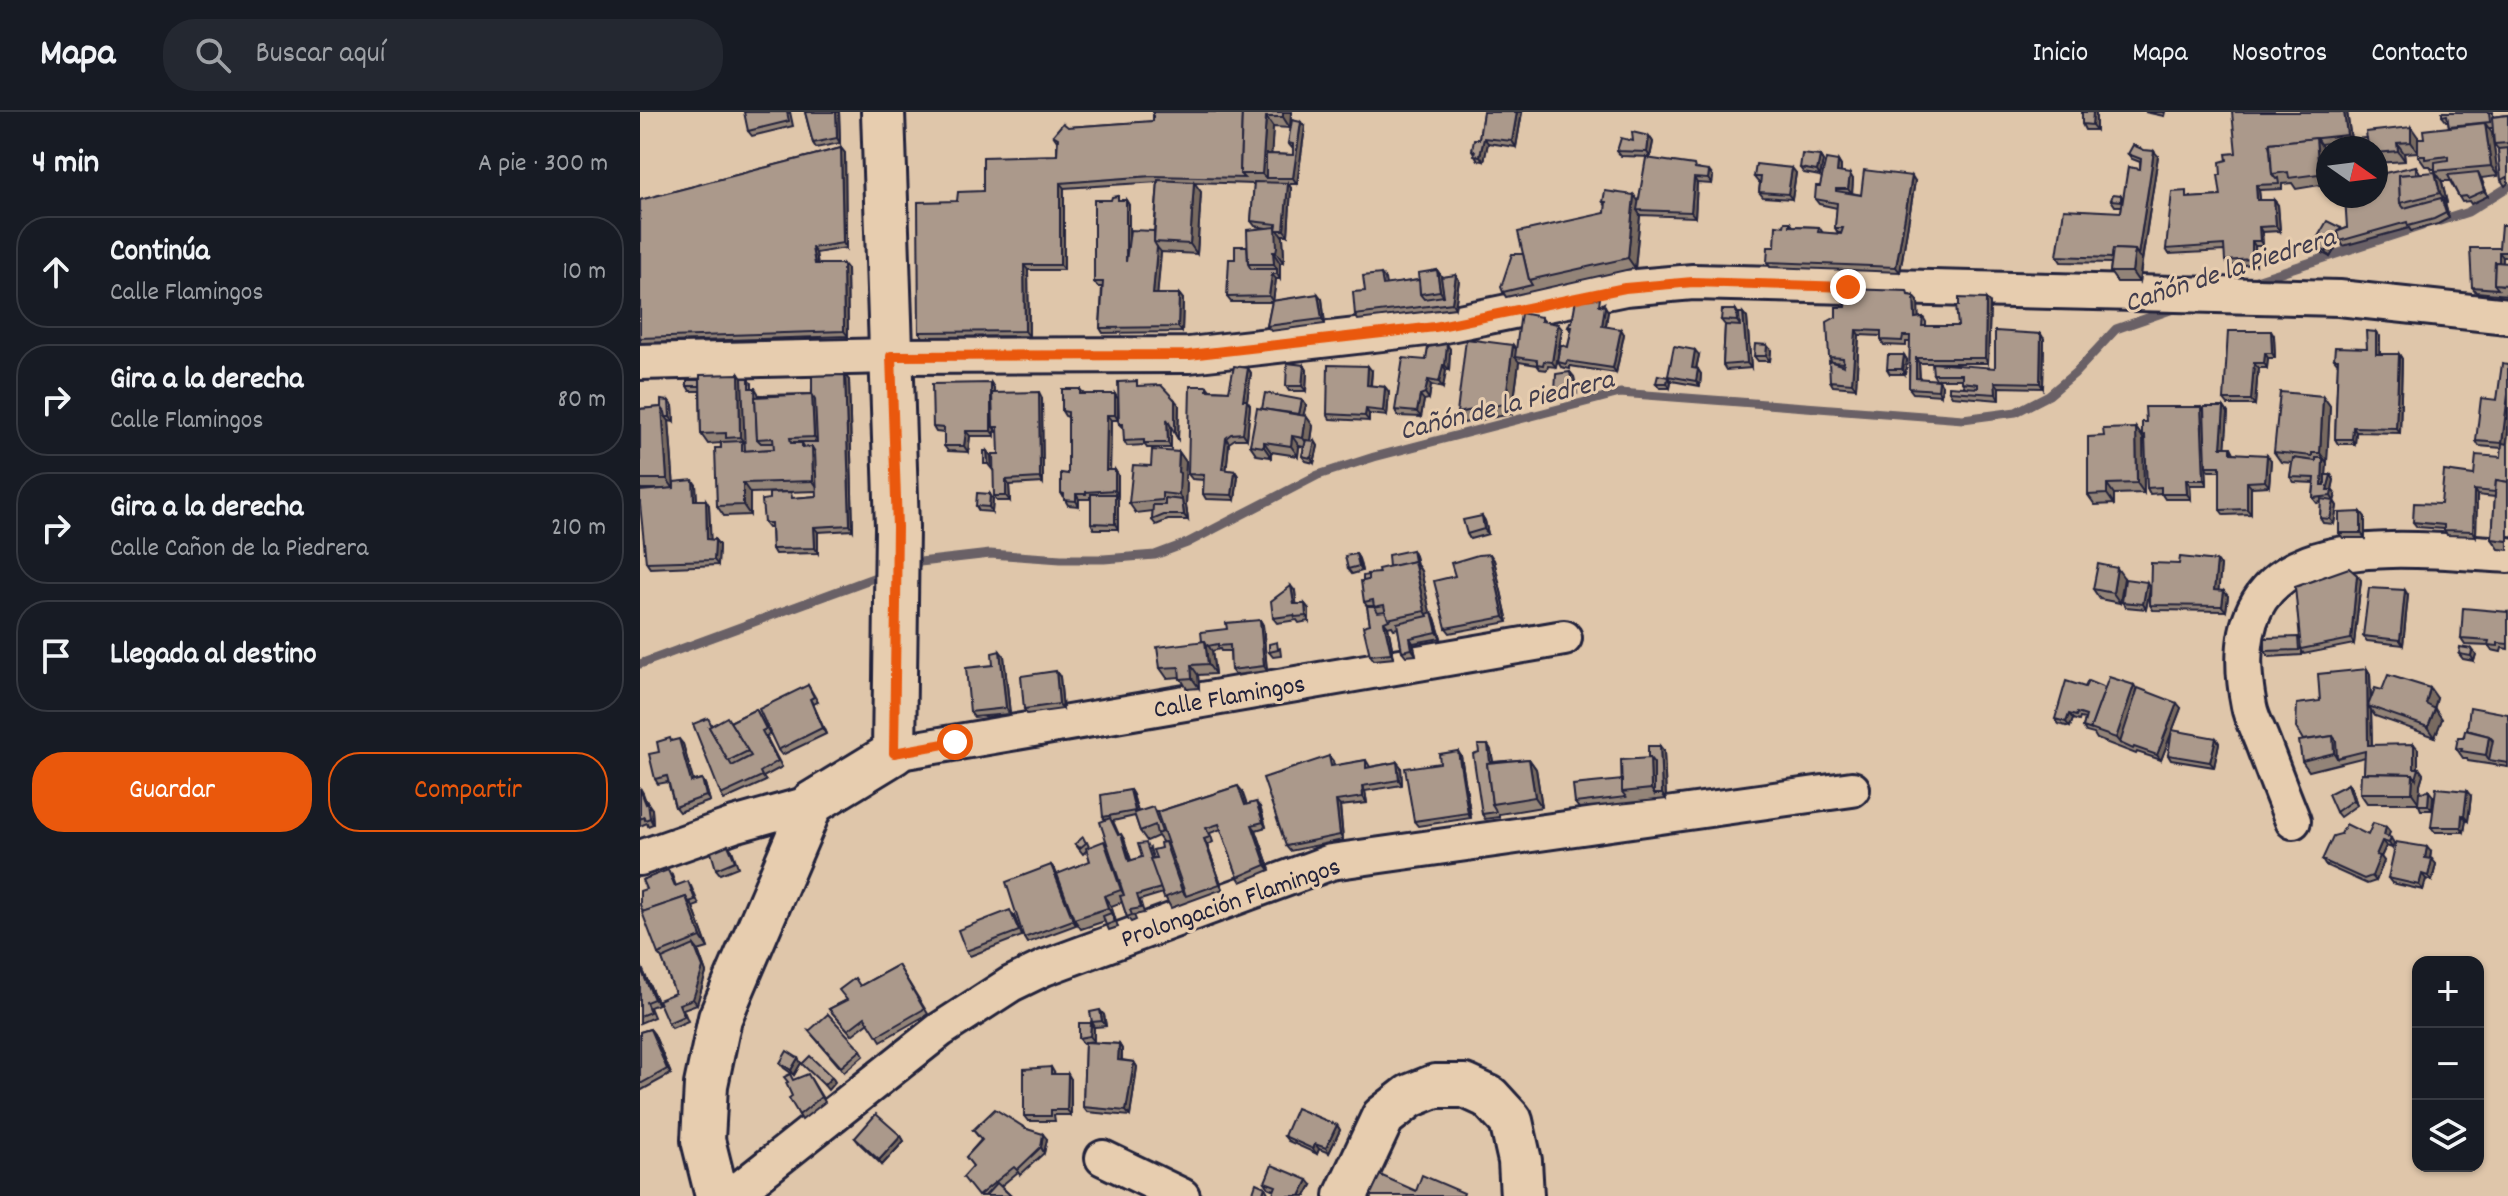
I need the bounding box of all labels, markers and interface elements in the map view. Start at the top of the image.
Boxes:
search box [163,19,723,91]
text: Mapa [40,28,115,83]
icon: search [191,33,235,77]
text: Buscar aquí [255,34,385,77]
text: Inicio [2033,35,2088,75]
text: Mapa [2132,35,2188,75]
text: Nosotros [2232,35,2327,75]
text: Contacto [2371,35,2468,75]
north arrow [2316,136,2388,208]
text: 4 min [32,140,99,189]
text: A pie · 300 m [478,146,608,183]
water label: Cañón de la Piedrera [2120,219,2343,326]
text: Continúa [110,232,209,275]
icon: ahead [34,250,78,294]
text: 10 m [562,254,606,291]
route end [1830,269,1866,305]
text: Calle Flamingos [110,275,263,312]
text: Gira a la derecha [110,360,303,403]
water label: Cañón de la Piedrera [1396,361,1620,454]
icon: right [34,378,78,422]
text: 80 m [558,382,606,419]
text: Calle Flamingos [110,403,263,440]
text: Gira a la derecha [110,488,303,531]
icon: right [34,506,78,550]
text: 210 m [551,510,606,547]
text: Calle Cañon de la Piedrera [110,531,368,568]
icon: arrive [34,634,78,678]
text: Llegada al destino [110,635,317,678]
street label: Calle Flamingos [1151,667,1308,730]
route start [937,724,973,760]
button: Guardar [32,752,312,832]
button: Compartir [328,752,608,832]
street label: Prolongación Flamingos [1117,849,1346,959]
map controls [2412,956,2484,1172]
button: + [2412,956,2484,1028]
button: − [2412,1028,2484,1100]
button: layers [2412,1100,2484,1172]

